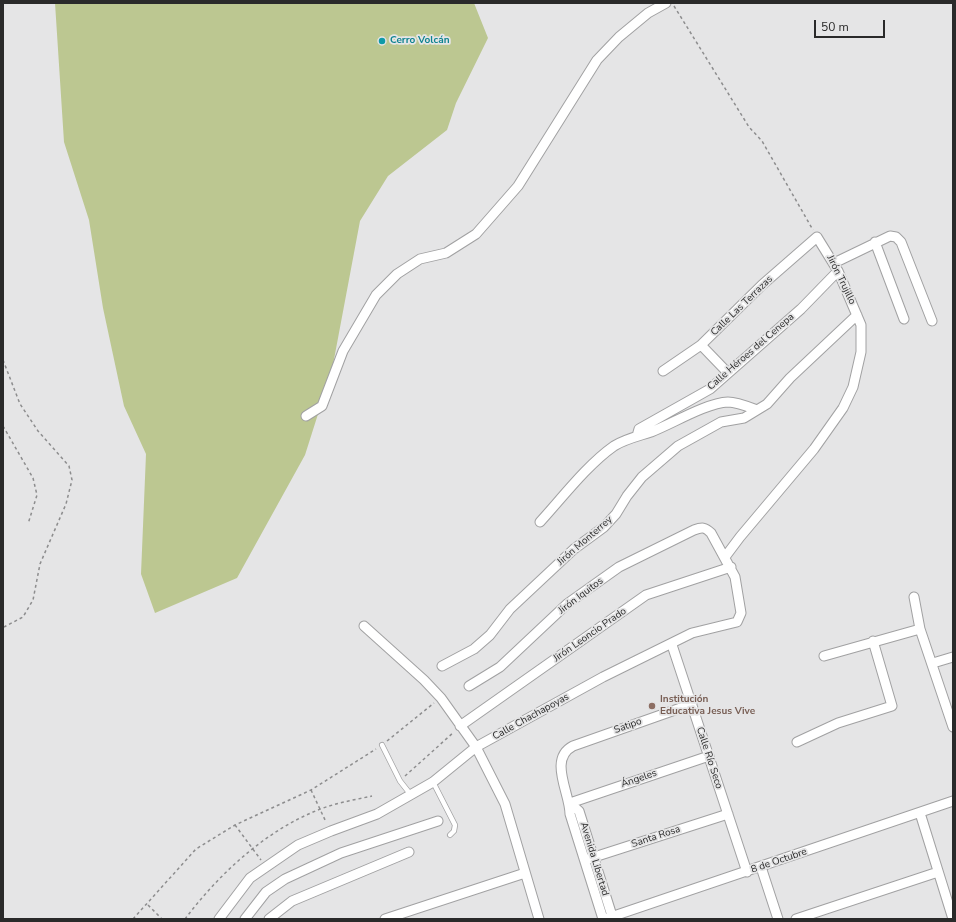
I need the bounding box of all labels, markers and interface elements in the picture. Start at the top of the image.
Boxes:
scale bar [816,12,887,38]
text: 50 m [821,19,849,35]
place label: Cerro Volcán [390,35,449,47]
marker: Cerro Volcán [377,36,387,46]
street label: Jirón Trujillo [824,253,858,307]
street label: Calle Las Terrazas [709,273,775,339]
street label: Calle Héroes del Cenepa [705,311,797,393]
street label: Jirón Monterrey [555,514,615,568]
street label: Jirón Iquitos [556,575,606,617]
street label: Jirón Leoncio Prado [551,605,629,665]
street label: Calle Chachapoyas [491,691,571,743]
place label: Institución Educativa Jesus Vive [660,694,755,718]
marker: Institución Educativa Jesus Vive [647,701,657,711]
street label: Satipo [612,715,644,737]
street label: Calle Río Seco [693,726,725,790]
street label: Ángeles [619,767,659,791]
street label: Avenida Libertad [577,821,611,897]
street label: Santa Rosa [630,823,682,851]
street label: 8 de Octubre [749,846,809,876]

